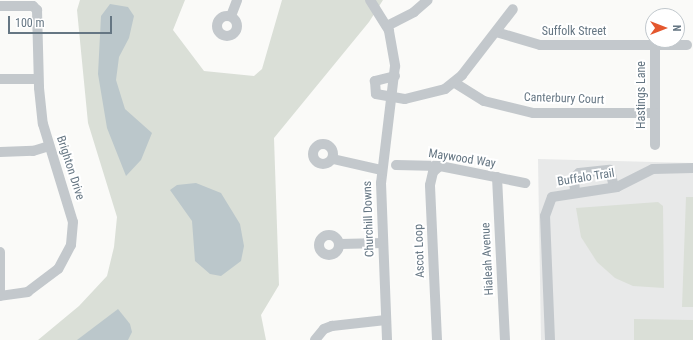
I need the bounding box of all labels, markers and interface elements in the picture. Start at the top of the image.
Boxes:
scale bar [10,8,114,34]
north arrow [645,8,685,48]
text: 100 m [15,16,45,30]
street label: Suffolk Street [542,25,606,39]
text: N [670,25,683,31]
street label: Hastings Lane [635,61,649,129]
street label: Canterbury Court [523,90,605,108]
street label: Brighton Drive [53,134,87,202]
street label: Maywood Way [427,147,497,171]
street label: Buffalo Trail [556,166,616,190]
street label: Churchill Downs [360,181,378,257]
street label: Hialeah Avenue [479,222,497,296]
street label: Ascot Loop [412,224,428,278]

